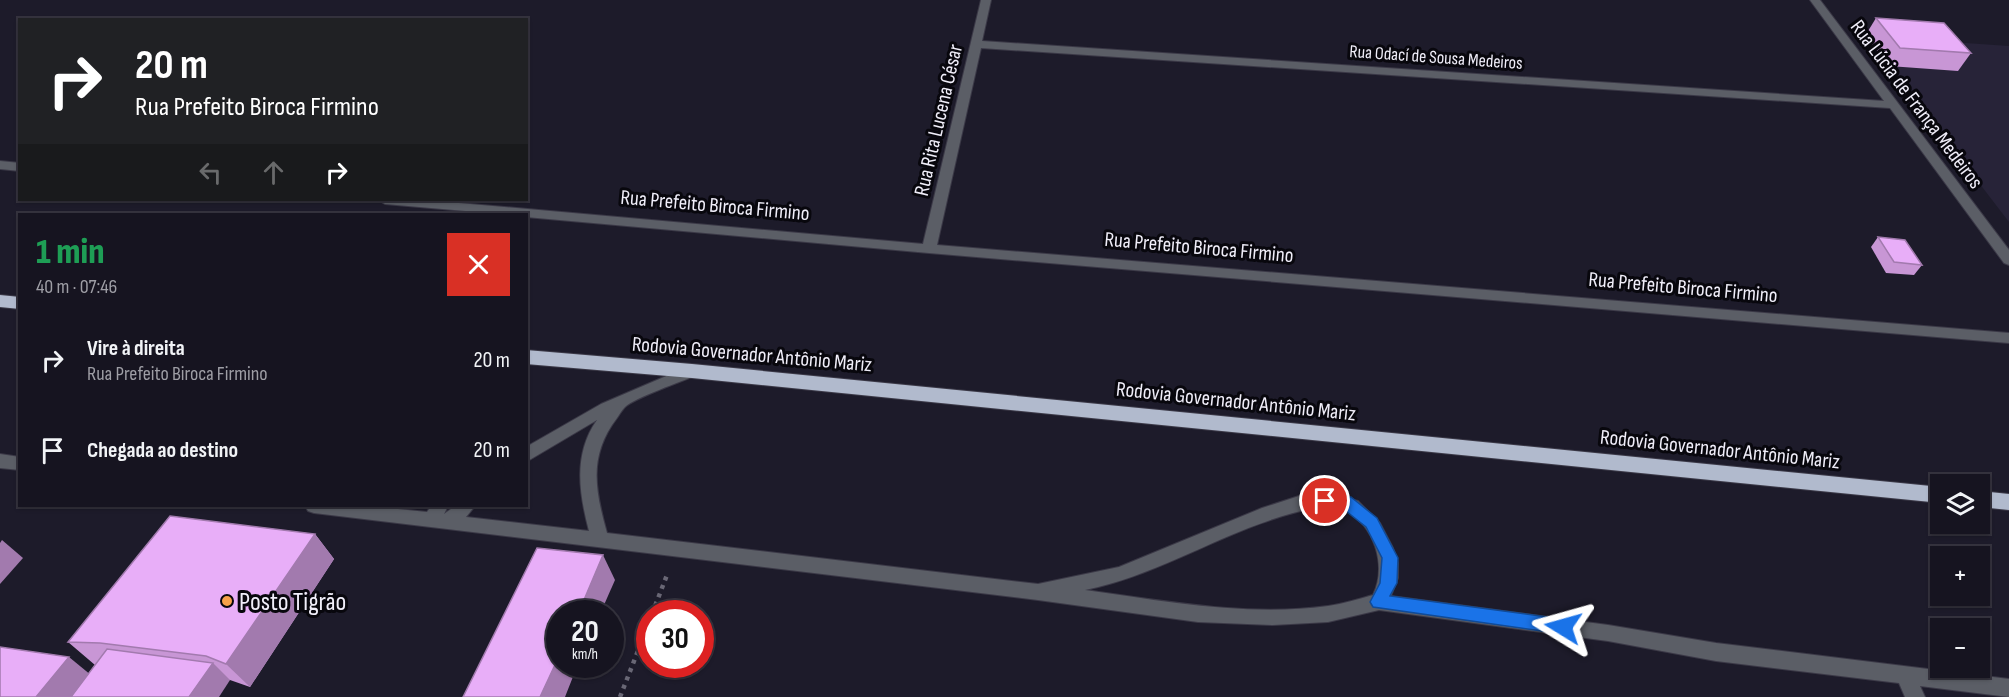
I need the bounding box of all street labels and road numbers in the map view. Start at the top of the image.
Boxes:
street label: Rua Lúcia de França Medeiros [1845,15,1988,194]
street label: Rua Odací de Sousa Medeiros [1349,41,1523,74]
street label: Rua Rita Lucena César [909,42,968,198]
street label: Rua Prefeito Biroca Firmino [619,185,811,226]
street label: Rua Prefeito Biroca Firmino [1103,227,1295,268]
street label: Rua Prefeito Biroca Firmino [1587,267,1779,308]
street label: Rodovia Governador Antônio Mariz [631,332,873,377]
street label: Rodovia Governador Antônio Mariz [1115,376,1357,427]
street label: Rodovia Governador Antônio Mariz [1599,424,1841,475]

